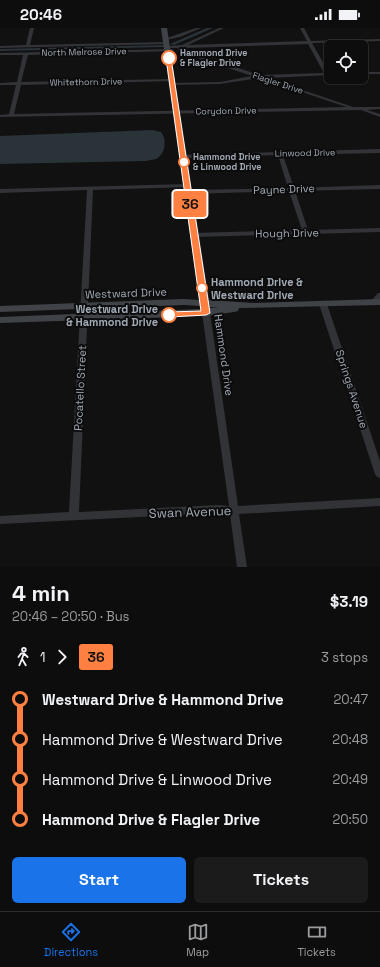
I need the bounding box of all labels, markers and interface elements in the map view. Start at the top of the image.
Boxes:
text: 20:46 [20,5,62,24]
map controls [324,40,368,84]
button: locate [324,40,368,84]
street label: North Melrose Drive [41,45,127,59]
place label: Hammond Drive & Flagler Drive [180,47,248,69]
marker: Hammond Drive & Flagler Drive [161,50,177,66]
street label: Flagler Drive [251,69,305,97]
street label: Whitethorn Drive [50,75,122,89]
street label: Corydon Drive [195,104,257,118]
street label: Linwood Drive [275,146,335,160]
place label: Hammond Drive & Linwood Drive [193,151,261,173]
marker: Hammond Drive & Linwood Drive [178,156,190,168]
street label: Payne Drive [253,181,315,197]
line badge: 36 [172,191,208,217]
text: 36 [181,195,199,213]
street label: Hough Drive [255,225,319,241]
place label: Hammond Drive & Westward Drive [211,275,303,302]
marker: Hammond Drive & Westward Drive [196,282,208,294]
street label: Westward Drive [85,285,167,301]
place label: Westward Drive & Hammond Drive [66,302,158,329]
marker: Westward Drive & Hammond Drive [161,307,177,323]
street label: Hammond Drive [211,313,237,397]
street label: Pocatello Street [71,345,89,431]
street label: Springs Avenue [333,348,371,430]
street label: Swan Avenue [148,502,232,522]
text: 4 min [12,579,70,607]
text: $3.19 [330,592,368,611]
text: 20:46 – 20:50 · Bus [12,608,129,625]
icon: walk [12,646,34,668]
icon: forward [51,646,73,668]
text: 36 [87,648,105,666]
text: 1 [40,649,45,666]
text: 3 stops [321,649,368,666]
text: Westward Drive & Hammond Drive [42,690,284,709]
text: 20:47 [333,691,368,708]
text: Hammond Drive & Westward Drive [42,730,283,749]
text: 20:48 [332,731,368,748]
text: Hammond Drive & Linwood Drive [42,770,272,789]
text: 20:49 [332,771,368,788]
text: Hammond Drive & Flagler Drive [42,810,260,829]
text: 20:50 [332,811,368,828]
button: Start [12,857,186,903]
button: Tickets [194,857,368,903]
tab: Directions [44,921,98,959]
tab: Map [186,921,209,959]
tab: Tickets [297,921,336,959]

